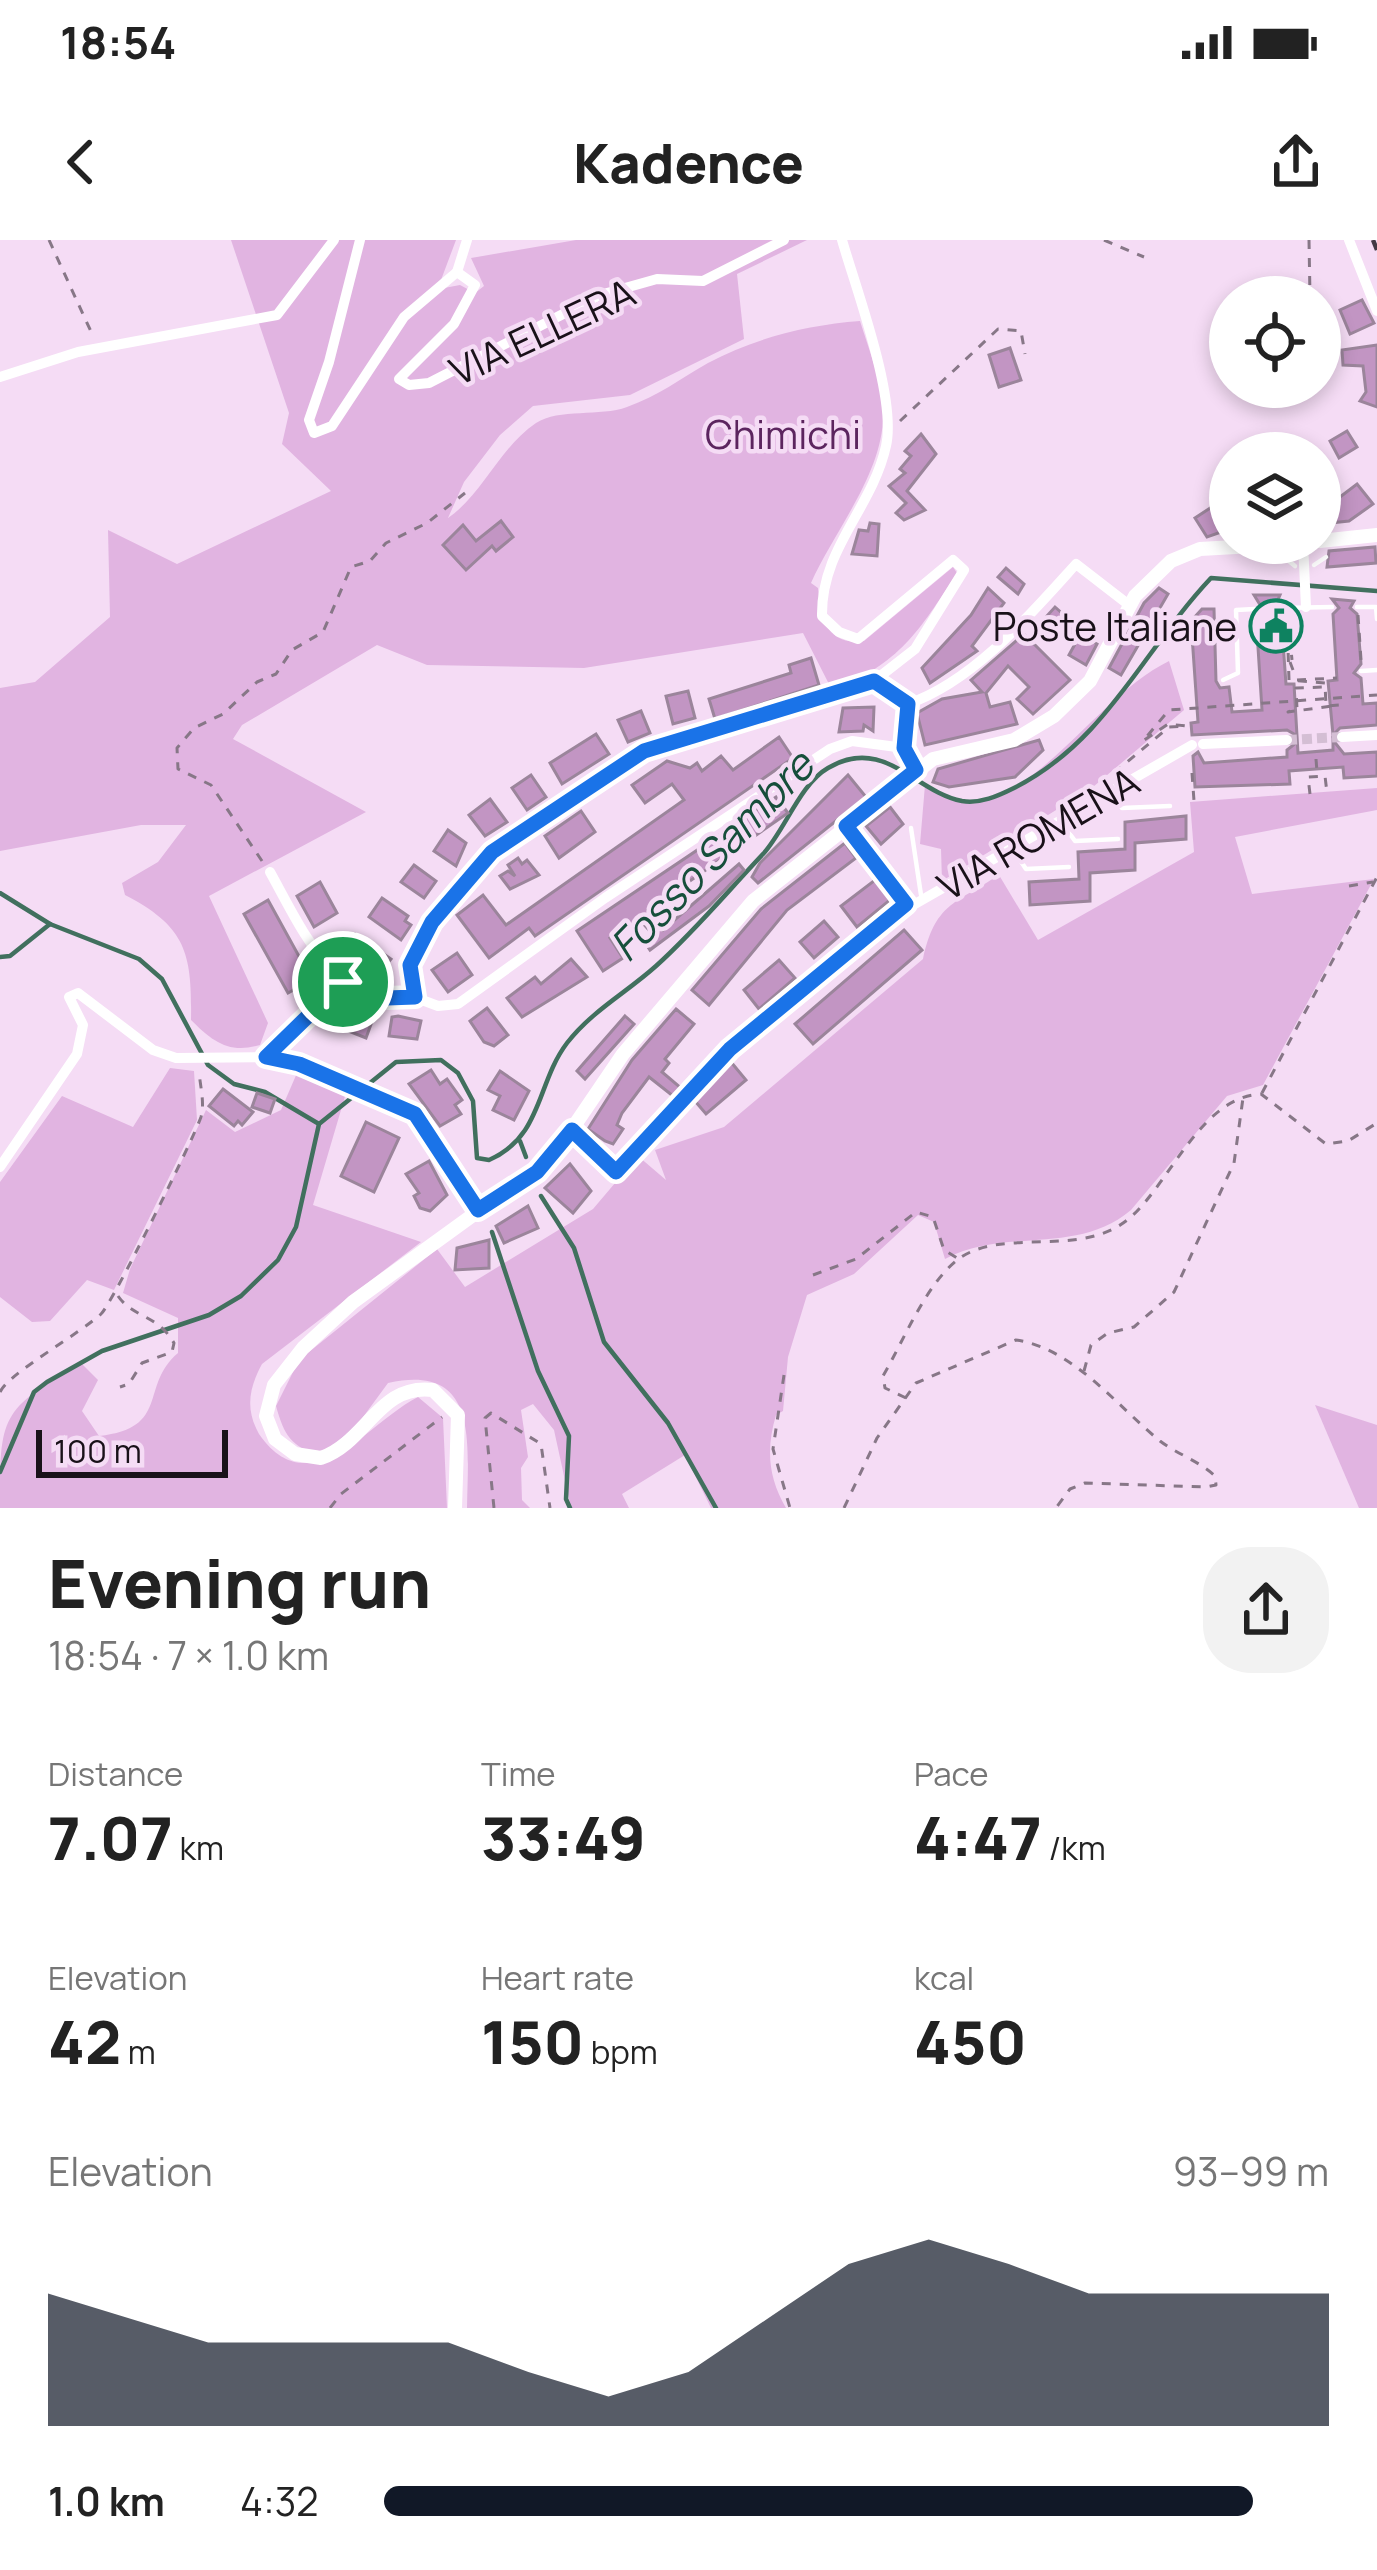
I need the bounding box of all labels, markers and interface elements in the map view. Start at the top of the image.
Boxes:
text: 18:54 [60,11,176,73]
text: Kadence [573,125,804,199]
icon: back [48,129,114,195]
icon: share [1263,129,1329,195]
street label: VIA ELLERA [441,265,643,397]
map controls [1209,276,1341,564]
button: locate [1209,276,1341,408]
park label: Chimichi [705,407,861,461]
button: layers [1209,432,1341,564]
public building icon: Poste Italiane [1248,598,1304,654]
place label: Poste Italiane [993,599,1237,653]
water label: Fosso Sambre [596,735,828,973]
street label: VIA ROMENA [927,754,1149,912]
pin [292,931,394,1033]
icon: arrive [310,949,376,1015]
scale bar [36,1424,228,1477]
text: 100 m [54,1428,142,1473]
text: Evening run [48,1538,431,1628]
button: share [1203,1547,1329,1673]
text: 18:54 · 7 × 1.0 km [48,1628,329,1682]
text: Distance [48,1751,183,1796]
text: Time [481,1751,556,1796]
text: Pace [914,1751,989,1796]
text: 7.07 [48,1796,173,1878]
text: 33:49 [481,1796,646,1878]
text: 4:47 [914,1796,1042,1878]
text: km [173,1825,224,1870]
text: /km [1042,1825,1106,1870]
text: Elevation [48,1955,187,2000]
text: Heart rate [481,1955,634,2000]
text: kcal [914,1955,974,2000]
text: 42 [48,2000,121,2082]
text: 150 [481,2000,584,2082]
text: 450 [914,2000,1027,2082]
text: m [121,2029,156,2074]
text: bpm [584,2029,658,2074]
text: Elevation [48,2144,213,2198]
text: 93–99 m [1173,2144,1329,2198]
text: 1.0 km [48,2474,165,2528]
text: 4:32 [240,2474,318,2528]

